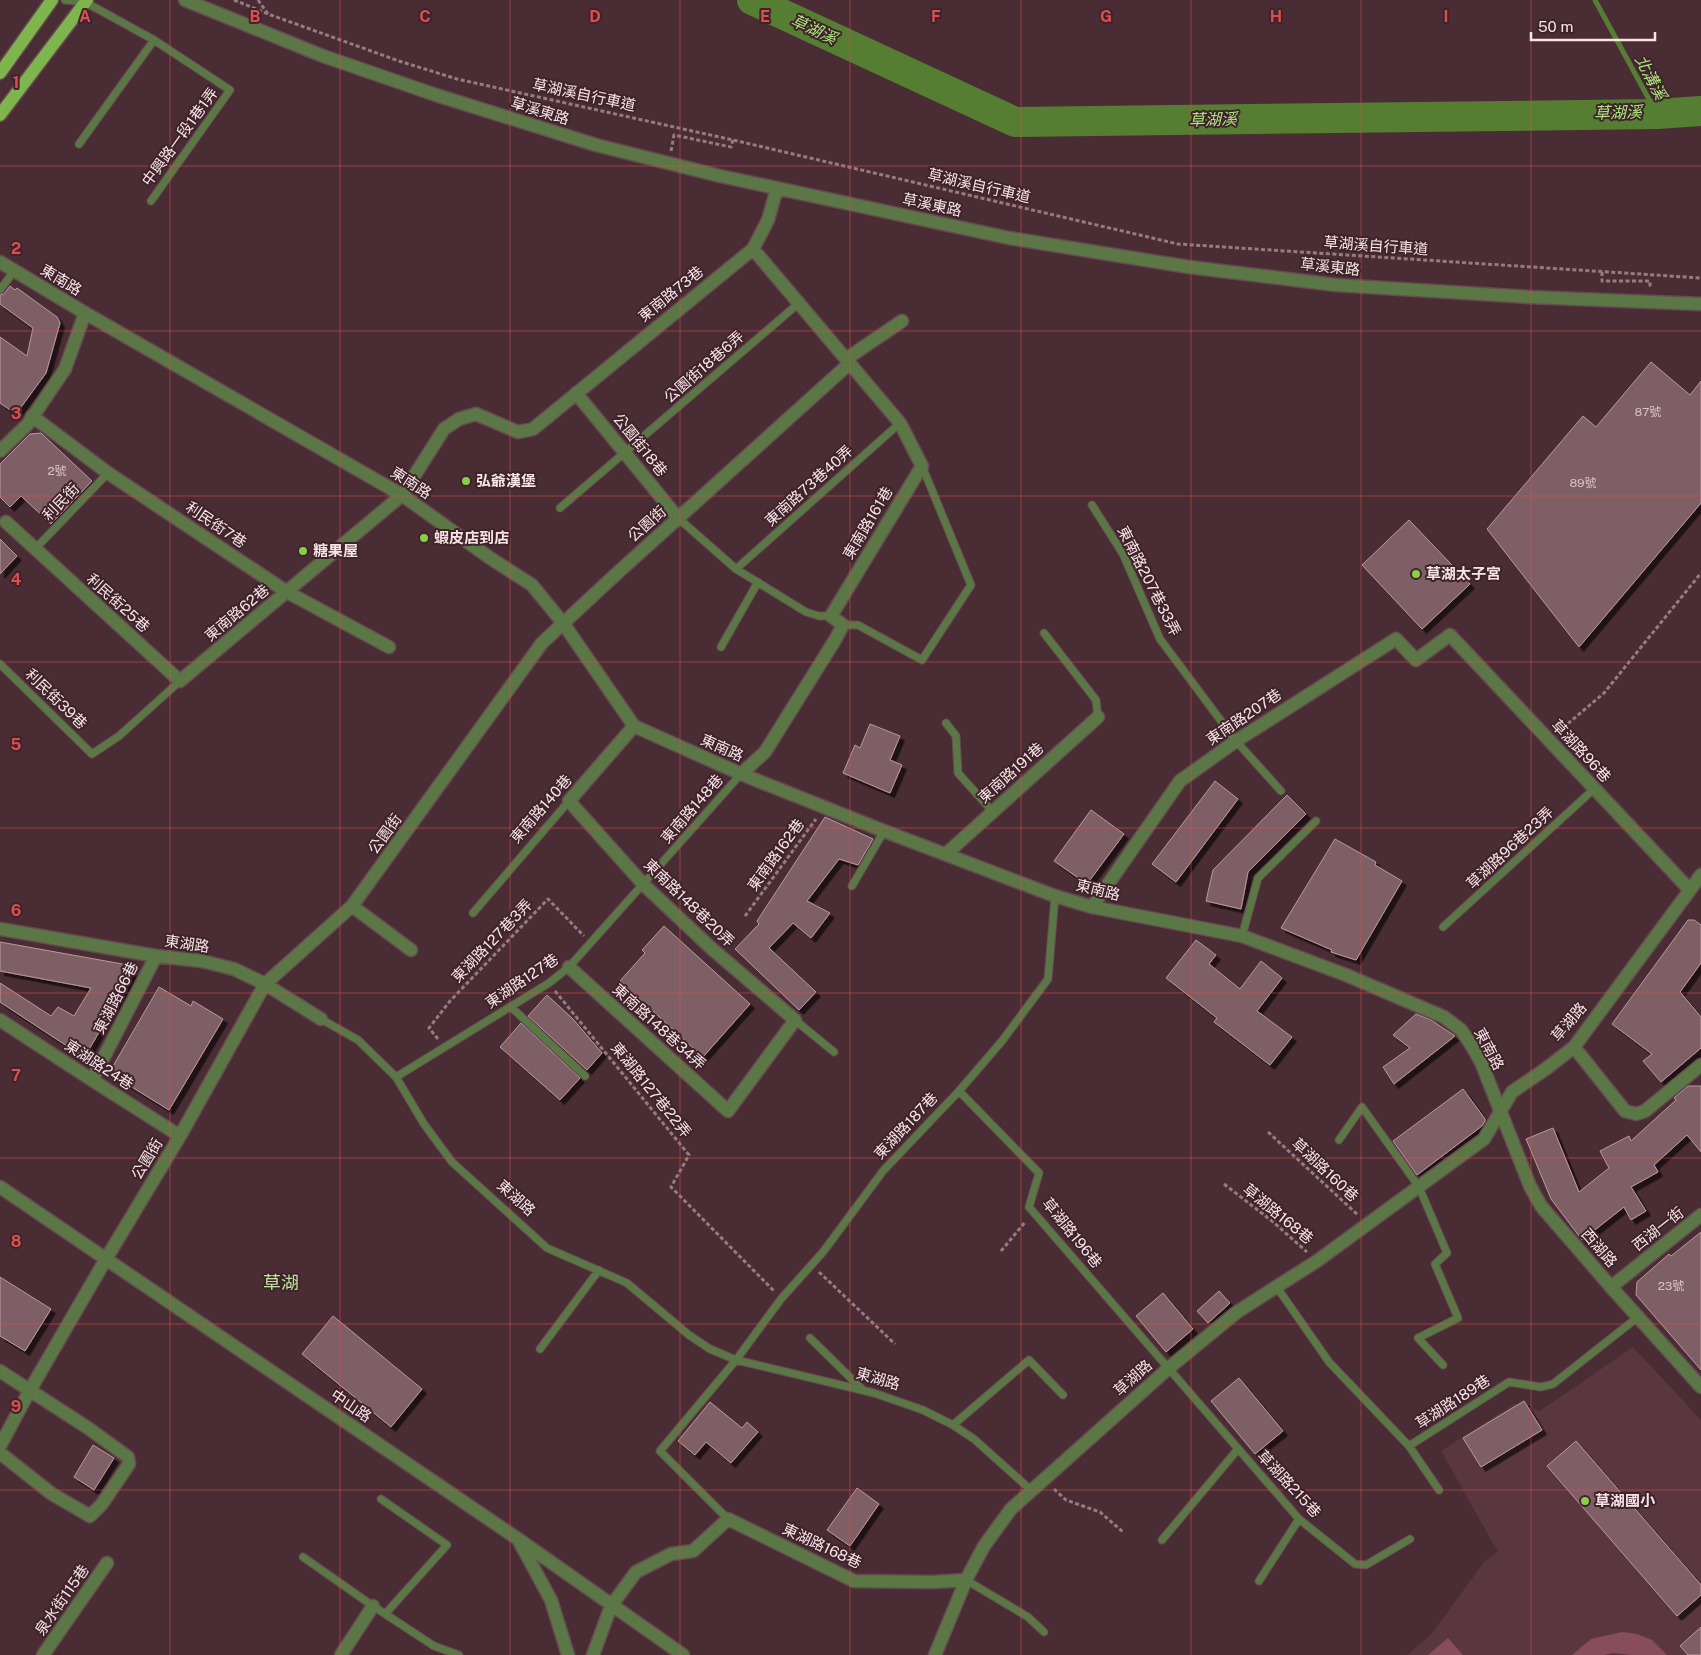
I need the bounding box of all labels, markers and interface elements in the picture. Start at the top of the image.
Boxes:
text: A [79,7,91,26]
text: B [250,7,261,26]
text: C [419,7,431,26]
text: D [589,7,601,26]
text: E [760,7,770,26]
text: F [931,7,941,26]
text: G [1100,7,1112,26]
text: H [1270,7,1282,26]
text: I [1444,7,1448,26]
scale bar [1531,10,1655,42]
water label: 草湖溪 [788,11,841,49]
text: 50 m [1538,18,1573,35]
water label: 北溝溪 [1631,52,1671,105]
text: 1 [13,73,19,92]
street label: 草湖溪自行車道 [531,75,637,114]
street label: 中興路一段1巷1弄 [138,84,221,189]
street label: 草溪東路 [509,94,571,127]
water label: 草湖溪 [1594,103,1644,122]
water label: 草湖溪 [1189,110,1239,129]
street label: 草湖溪自行車道 [926,165,1032,206]
street label: 草溪東路 [901,190,963,219]
street label: 草湖溪自行車道 [1323,233,1429,258]
text: 2 [11,239,21,258]
street label: 草溪東路 [1299,255,1361,278]
street label: 東南路 [38,261,85,298]
street label: 東南路73巷 [635,262,706,325]
street label: 公園街18巷6弄 [660,327,747,406]
text: 3 [11,404,21,423]
house number: 87號 [1635,405,1661,419]
street label: 公園街18巷 [610,410,671,479]
street label: 東南路73巷40弄 [761,442,856,529]
street label: 東南路 [388,463,435,502]
house number: 2號 [47,464,67,478]
place label: 弘爺漢堡 [476,472,536,489]
marker: 弘爺漢堡 [460,475,472,487]
house number: 89號 [1569,476,1597,490]
street label: 利民街 [39,480,82,524]
street label: 東南路161巷 [839,483,896,562]
street label: 利民街7巷 [183,498,250,551]
street label: 公園街 [624,502,669,545]
street label: 東南路207巷33弄 [1114,523,1184,638]
place label: 蝦皮店到店 [434,529,509,546]
marker: 蝦皮店到店 [418,532,430,544]
place label: 糖果屋 [313,542,358,559]
marker: 糖果屋 [297,545,309,557]
place label: 草湖太子宮 [1426,565,1501,582]
marker: 草湖太子宮 [1410,568,1422,580]
text: 4 [11,570,22,589]
street label: 利民街25巷 [83,570,153,635]
street label: 東南路62巷 [201,581,272,644]
street label: 利民街39巷 [22,665,91,732]
street label: 東南路207巷 [1203,685,1284,748]
street label: 草湖路96巷 [1548,716,1614,785]
street label: 東南路 [698,731,746,764]
text: 5 [11,735,22,754]
street label: 東南路191巷 [975,739,1047,806]
street label: 東南路140巷 [506,771,575,846]
street label: 東南路148巷 [657,771,726,846]
street label: 草湖路96巷23弄 [1463,803,1556,892]
street label: 公園街 [364,811,405,857]
street label: 東南路162巷 [744,816,807,894]
street label: 東南路148巷20弄 [641,855,738,950]
street label: 東南路 [1074,876,1122,903]
street label: 東湖路127巷3弄 [448,896,536,986]
text: 6 [11,901,21,920]
street label: 東湖路 [164,932,211,955]
street label: 東湖路127巷 [482,950,562,1012]
street label: 東湖路66巷 [90,959,141,1037]
street label: 東南路148巷34弄 [609,980,709,1073]
street label: 草湖路 [1548,999,1590,1044]
street label: 東南路 [1471,1025,1508,1073]
street label: 東湖路24巷 [62,1036,137,1093]
street label: 東湖路127巷22弄 [608,1039,695,1140]
text: 7 [11,1066,21,1085]
street label: 東湖路187巷 [871,1089,941,1162]
street label: 公園街 [128,1135,165,1182]
street label: 草湖路160巷 [1289,1135,1362,1205]
street label: 東湖路 [494,1176,539,1219]
street label: 草湖路168巷 [1240,1180,1317,1247]
street label: 草湖路196巷 [1039,1194,1106,1271]
street label: 西湖一街 [1629,1203,1687,1254]
street label: 西湖路 [1578,1225,1621,1270]
text: 8 [11,1232,22,1251]
district label: 草湖 [263,1272,299,1293]
house number: 23號 [1658,1279,1684,1293]
street label: 草湖路 [1110,1356,1155,1399]
street label: 東湖路 [854,1364,902,1393]
street label: 草湖路189巷 [1412,1371,1493,1432]
street label: 中山路 [328,1386,375,1425]
text: 9 [11,1397,21,1416]
street label: 草湖路215巷 [1254,1447,1324,1520]
place label: 草湖國小 [1595,1492,1656,1509]
marker: 草湖國小 [1579,1495,1591,1507]
street label: 東湖路168巷 [780,1520,864,1571]
street label: 泉水街115巷 [31,1561,92,1638]

